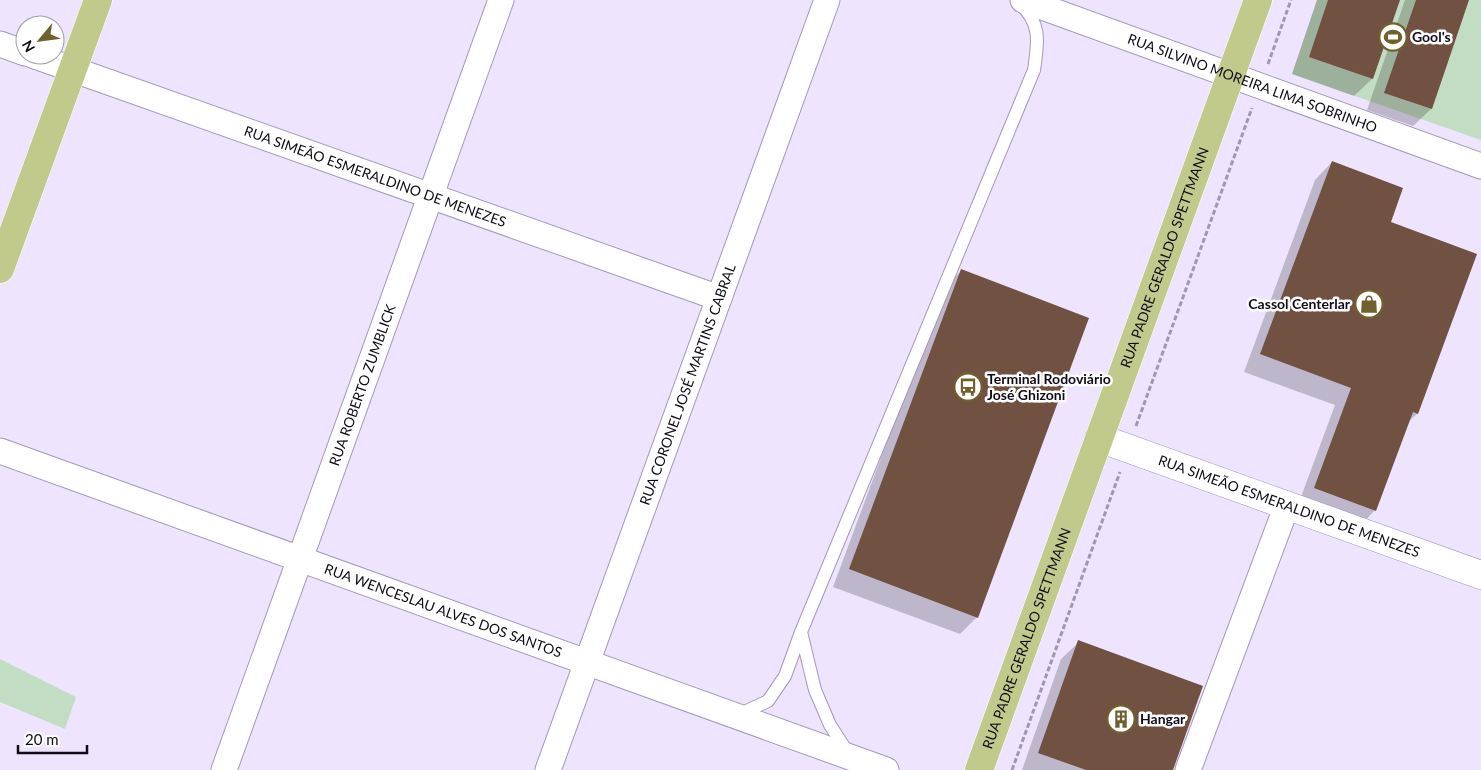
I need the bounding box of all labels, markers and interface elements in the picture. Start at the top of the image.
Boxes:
north arrow [15,15,65,65]
sports icon: Gool's [1378,22,1408,52]
place label: Gool's [1412,28,1451,45]
street label: RUA SILVINO MOREIRA LIMA SOBRINHO [1125,30,1380,136]
text: N [18,38,38,55]
street label: RUA SIMEÃO ESMERALDINO DE MENEZES [242,122,509,230]
street label: RUA PADRE GERALDO SPETTMANN [1116,145,1212,370]
street label: RUA CORONEL JOSÉ MARTINS CABRAL [636,261,739,507]
shop icon: Cassol Centerlar [1354,289,1384,319]
place label: Cassol Centerlar [1248,295,1351,312]
street label: RUA ROBERTO ZUMBLICK [325,301,399,468]
place label: Terminal Rodoviário José Ghizoni [987,370,1111,403]
bus stop icon: Terminal Rodoviário José Ghizoni [953,372,983,402]
street label: RUA SIMEÃO ESMERALDINO DE MENEZES [1156,451,1422,560]
street label: RUA PADRE GERALDO SPETTMANN [978,526,1074,751]
street label: RUA WENCESLAU ALVES DOS SANTOS [322,560,564,661]
building icon: Hangar [1106,704,1136,734]
place label: Hangar [1140,710,1186,727]
scale bar [18,722,86,754]
text: 20 m [25,730,59,748]

